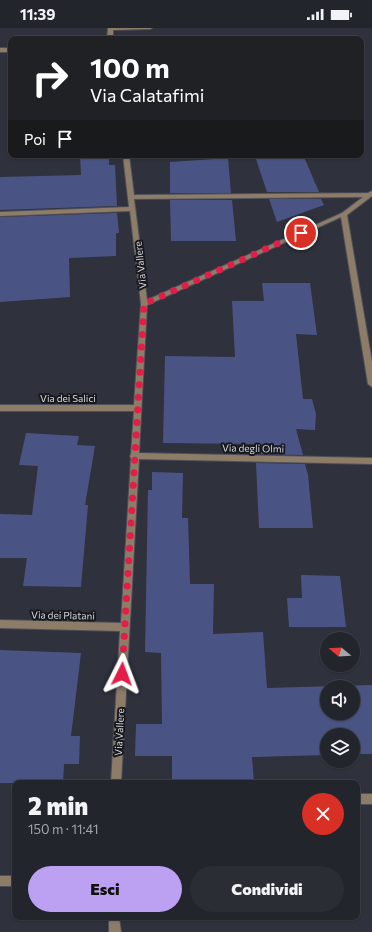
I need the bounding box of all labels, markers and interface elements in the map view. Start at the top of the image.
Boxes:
text: 11:39 [20,5,56,23]
text: 100 m [90,50,170,84]
icon: right [24,52,76,104]
text: Via Calatafimi [90,84,204,106]
icon: arrive [54,128,76,150]
text: Poi [24,130,46,148]
pin [284,216,318,250]
icon: arrive [290,222,312,244]
street label: Via Vallere [132,241,148,289]
street label: Via dei Salici [40,392,96,404]
street label: Via degli Olmi [222,441,284,455]
street label: Via dei Platani [31,608,95,622]
north arrow [320,632,360,672]
map controls [320,632,360,768]
position arrow [101,653,143,695]
button: sound [320,680,360,720]
street label: Via Vallere [112,708,126,756]
button: layers [320,728,360,768]
text: 2 min [28,791,88,820]
button: close [302,793,344,835]
text: 150 m · 11:41 [28,821,99,837]
button: Esci [28,866,182,912]
button: Condividi [190,866,344,912]

